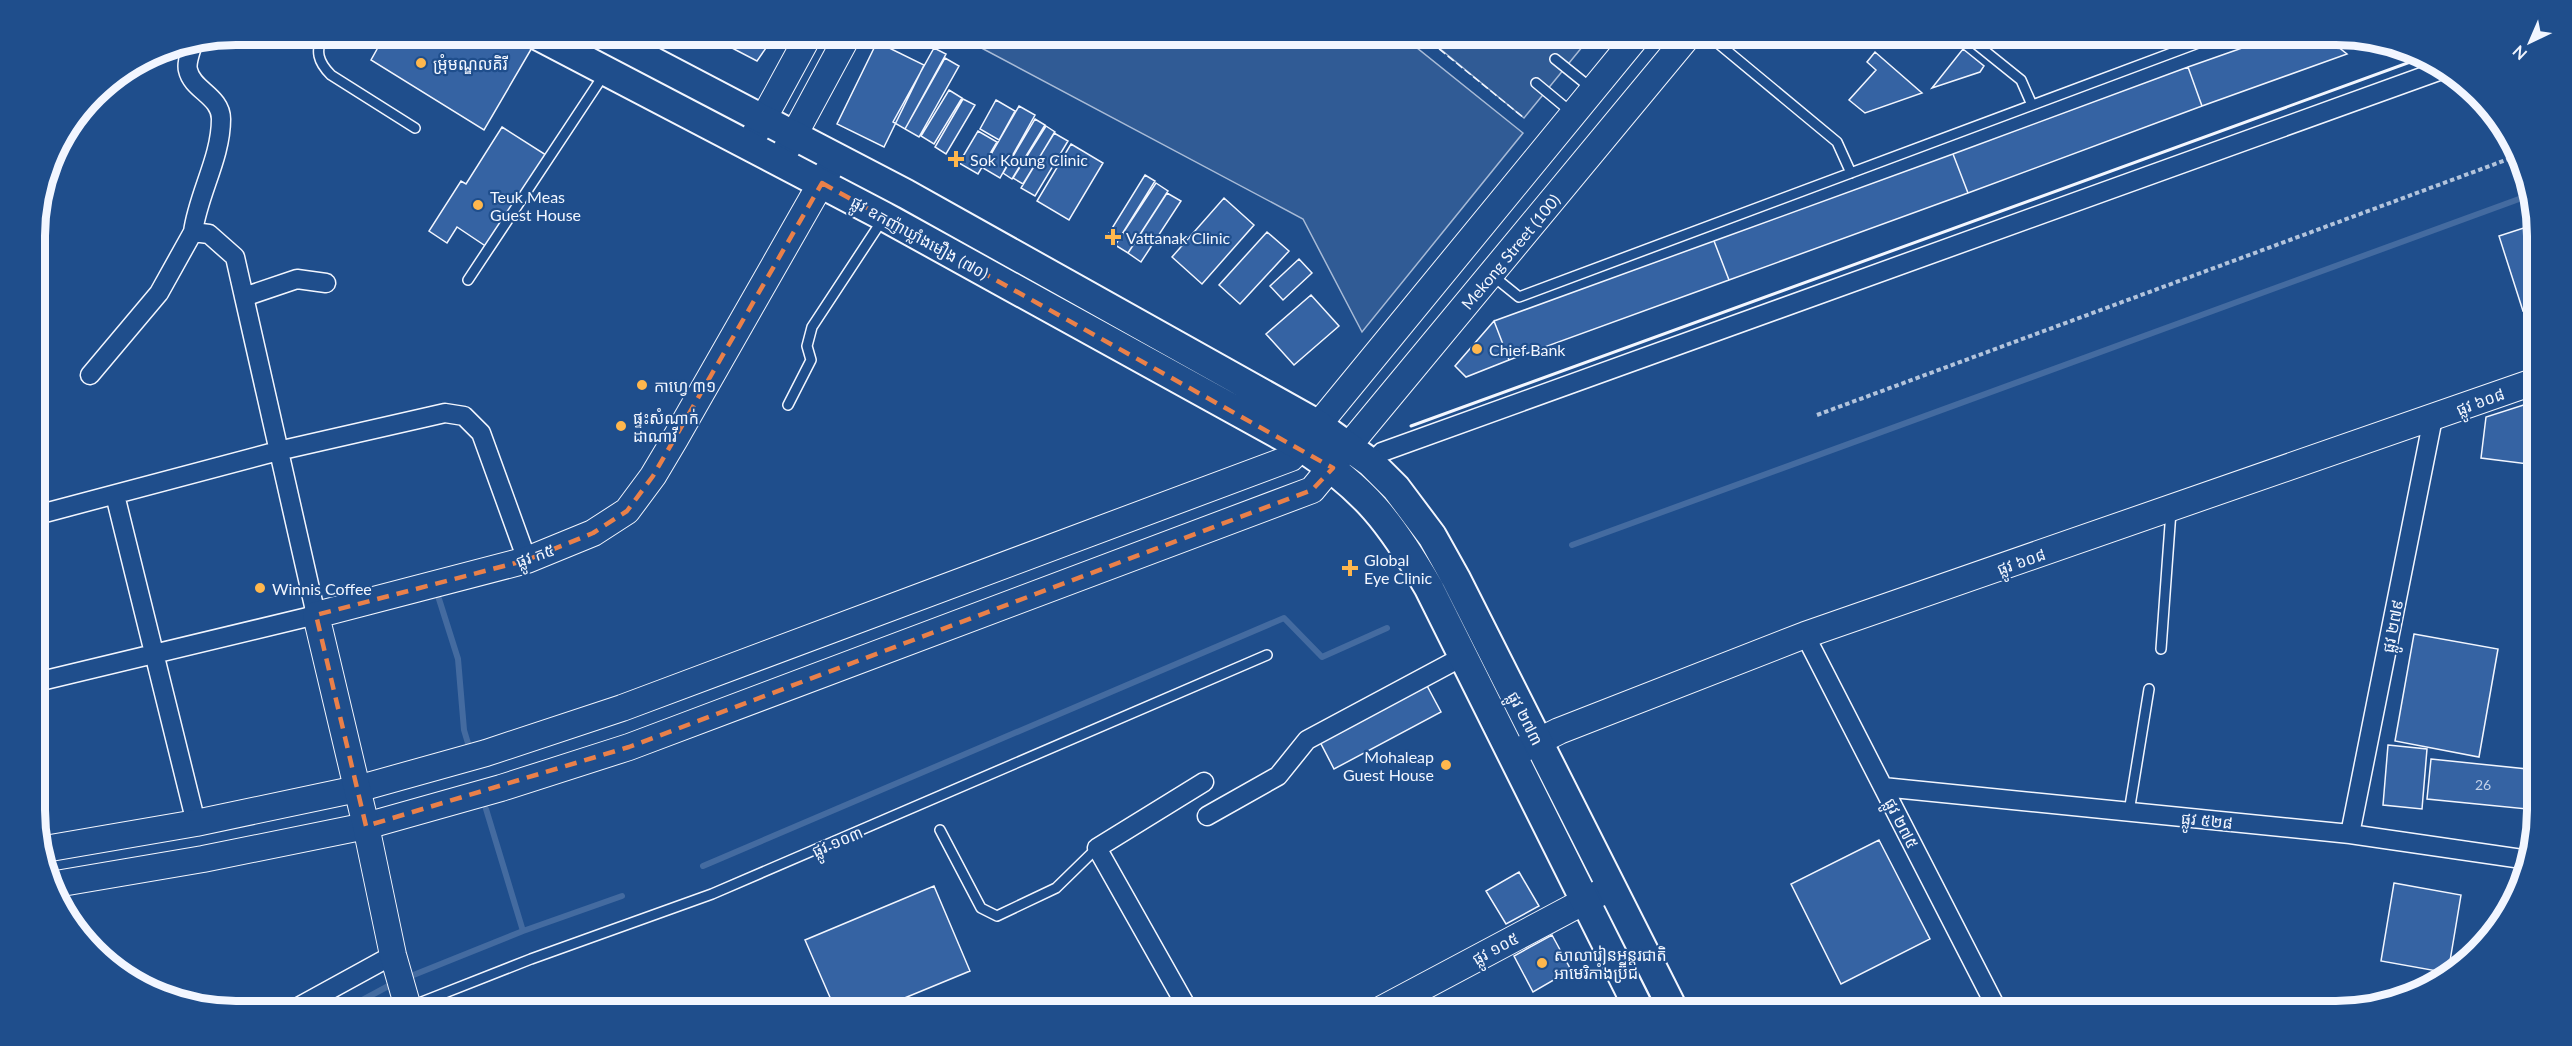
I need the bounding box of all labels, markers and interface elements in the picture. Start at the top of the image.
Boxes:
north arrow [2500,12,2560,72]
text: N [2508,42,2530,64]
place label: ម្រុំមណ្ឌលគិរី [433,54,509,74]
marker: ម្រុំមណ្ឌលគិរី [414,56,428,70]
marker: Sok Koung Clinic [947,150,965,168]
place label: Sok Koung Clinic [970,150,1088,169]
place label: Teuk Meas Guest House [490,187,581,224]
street label: Mekong Street (100) [1457,190,1563,313]
street label: ផ្លូវ ឧកញ៉ាឃ្លាំងមឿង (៧០) [845,191,992,288]
marker: Teuk Meas Guest House [471,198,485,212]
marker: Vattanak Clinic [1104,228,1122,246]
place label: Vattanak Clinic [1126,228,1231,247]
place label: Chief Bank [1489,340,1566,359]
marker: Chief Bank [1470,342,1484,356]
place label: កាហ្វេ ៣១ [654,376,716,396]
marker: កាហ្វេ ៣១ [635,378,649,392]
street label: ផ្លូវ ៦០៨ [2453,384,2509,424]
place label: ផ្ទះសំណាក់ ដាណាវី [633,408,699,445]
marker: ផ្ទះសំណាក់ ដាណាវី [614,419,628,433]
street label: ផ្លូវ ក៥ [513,540,559,576]
street label: ផ្លូវ ៦០៨ [1994,544,2050,584]
place label: Global Eye Clinic [1364,550,1433,587]
marker: Global Eye Clinic [1341,559,1359,577]
place label: Winnis Coffee [272,579,372,598]
marker: Winnis Coffee [253,581,267,595]
street label: ផ្លូវ ២៧៩ [2378,598,2412,655]
street label: ផ្លូវ ២៧៣ [1499,688,1548,751]
place label: Mohaleap Guest House [1343,747,1434,784]
marker: Mohaleap Guest House [1439,758,1453,772]
house number: 26 [2475,776,2491,793]
street label: ផ្លូវ ២៧៥ [1876,795,1923,854]
street label: ផ្លូវ ៥២៨ [2180,808,2234,838]
street label: ផ្លូវ ១០៣ [809,822,868,865]
street label: ផ្លូវ ១០៥ [1468,928,1524,973]
place label: សាលារៀនអន្តរជាតិ អាមេរិកាំងប្រ៊ីជ [1554,945,1667,983]
marker: សាលារៀនអន្តរជាតិ អាមេរិកាំងប្រ៊ីជ [1535,956,1549,970]

